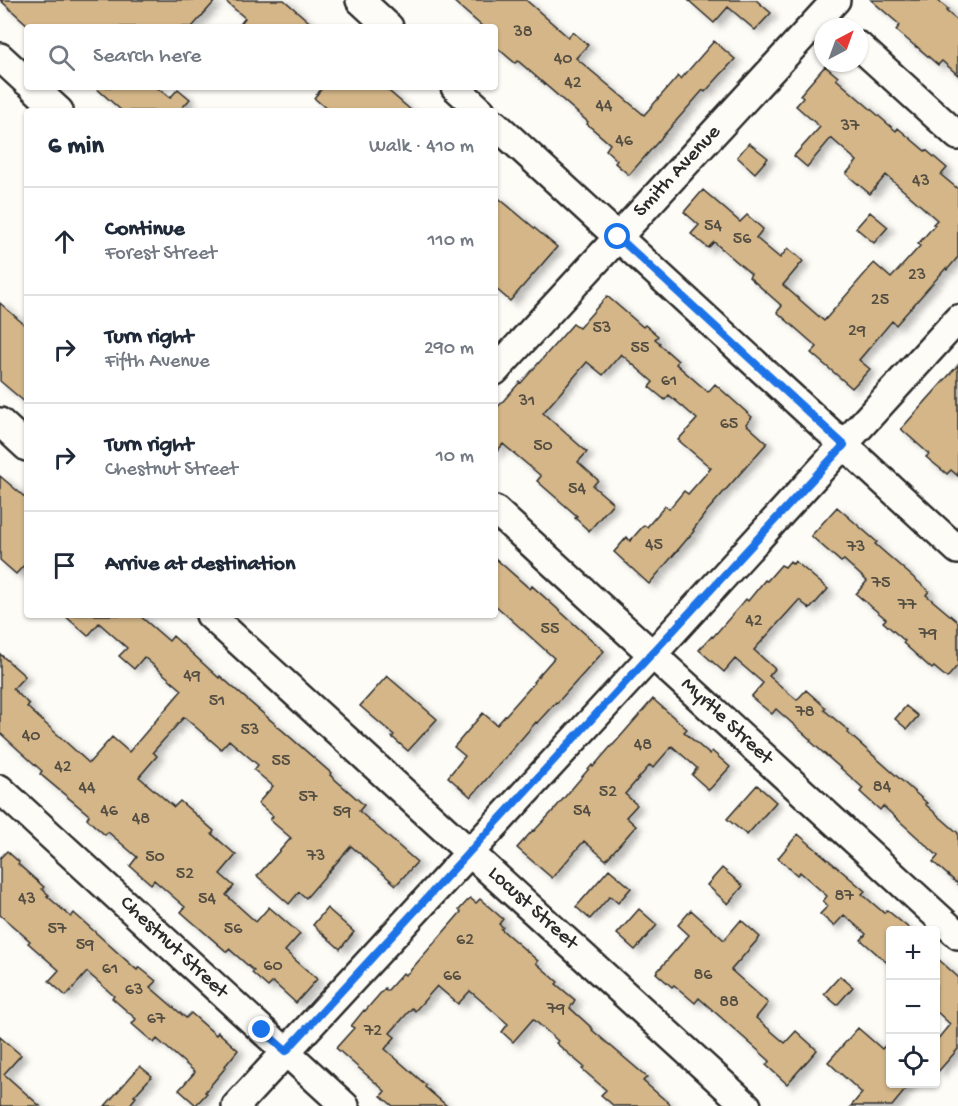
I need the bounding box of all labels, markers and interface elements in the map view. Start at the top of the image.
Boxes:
north arrow [814,18,868,72]
house number: 38 [512,22,533,43]
search box [24,24,498,90]
icon: search [45,41,78,74]
text: Search here [93,44,201,70]
house number: 40 [554,49,572,70]
house number: 42 [564,73,582,94]
house number: 44 [595,96,613,117]
house number: 37 [840,116,860,137]
street label: Smith Avenue [629,120,728,223]
house number: 46 [615,131,634,152]
text: 6 min [48,132,104,163]
text: Walk · 410 m [369,136,474,159]
house number: 43 [912,171,930,192]
house number: 54 [704,216,722,237]
text: Continue [105,217,185,243]
route start [604,223,630,249]
icon: ahead [48,225,81,258]
house number: 56 [733,229,752,250]
text: 110 m [428,230,474,253]
text: Forest Street [105,243,217,266]
house number: 23 [908,265,926,286]
house number: 25 [871,290,889,311]
house number: 53 [593,318,611,339]
house number: 29 [848,321,866,342]
text: Turn right [105,325,193,351]
icon: right [48,333,81,366]
text: 290 m [424,338,474,361]
house number: 55 [631,338,649,359]
text: Fifth Avenue [105,351,210,374]
house number: 61 [661,371,677,392]
house number: 31 [518,391,535,412]
house number: 65 [720,414,738,435]
text: Turn right [105,433,193,459]
house number: 50 [533,436,553,457]
icon: right [48,441,81,474]
text: 10 m [436,446,474,469]
text: Chestnut Street [105,459,238,482]
house number: 54 [568,479,586,500]
house number: 45 [645,535,663,556]
house number: 73 [846,537,865,558]
icon: arrive [48,549,81,582]
text: Arrive at destination [105,552,295,578]
house number: 75 [871,573,890,594]
house number: 77 [897,595,917,616]
house number: 42 [745,611,763,632]
house number: 55 [541,619,559,640]
house number: 79 [918,624,937,645]
house number: 49 [183,666,201,687]
street label: Myrtle Street [675,673,779,773]
house number: 51 [209,691,225,712]
house number: 78 [794,702,815,723]
house number: 53 [241,720,259,741]
house number: 40 [22,726,40,747]
house number: 48 [634,735,652,756]
house number: 55 [272,751,290,772]
house number: 42 [54,757,72,778]
house number: 84 [873,777,892,798]
house number: 44 [78,778,96,799]
house number: 52 [599,782,617,803]
house number: 57 [299,787,318,808]
house number: 46 [100,801,119,822]
house number: 54 [573,801,591,822]
house number: 59 [333,802,351,823]
house number: 48 [132,809,150,830]
house number: 73 [306,846,325,867]
house number: 50 [145,847,165,868]
street label: Locust Street [482,862,584,958]
house number: 52 [176,864,194,885]
house number: 87 [834,886,854,907]
house number: 43 [18,889,36,910]
house number: 54 [198,889,216,910]
street label: Chestnut Street [114,891,234,1006]
house number: 57 [48,919,67,940]
house number: 56 [224,919,243,940]
map controls [886,926,940,1088]
button: + [886,926,940,980]
house number: 62 [456,930,474,951]
house number: 59 [76,935,94,956]
house number: 60 [263,956,283,977]
house number: 61 [102,959,118,980]
house number: 86 [694,965,713,986]
house number: 66 [443,966,462,987]
house number: 63 [125,980,143,1001]
button: − [886,980,940,1034]
house number: 88 [719,992,739,1013]
house number: 79 [546,999,565,1020]
house number: 67 [147,1009,166,1030]
route end [248,1016,274,1042]
house number: 72 [363,1021,382,1042]
button: locate [886,1034,940,1088]

